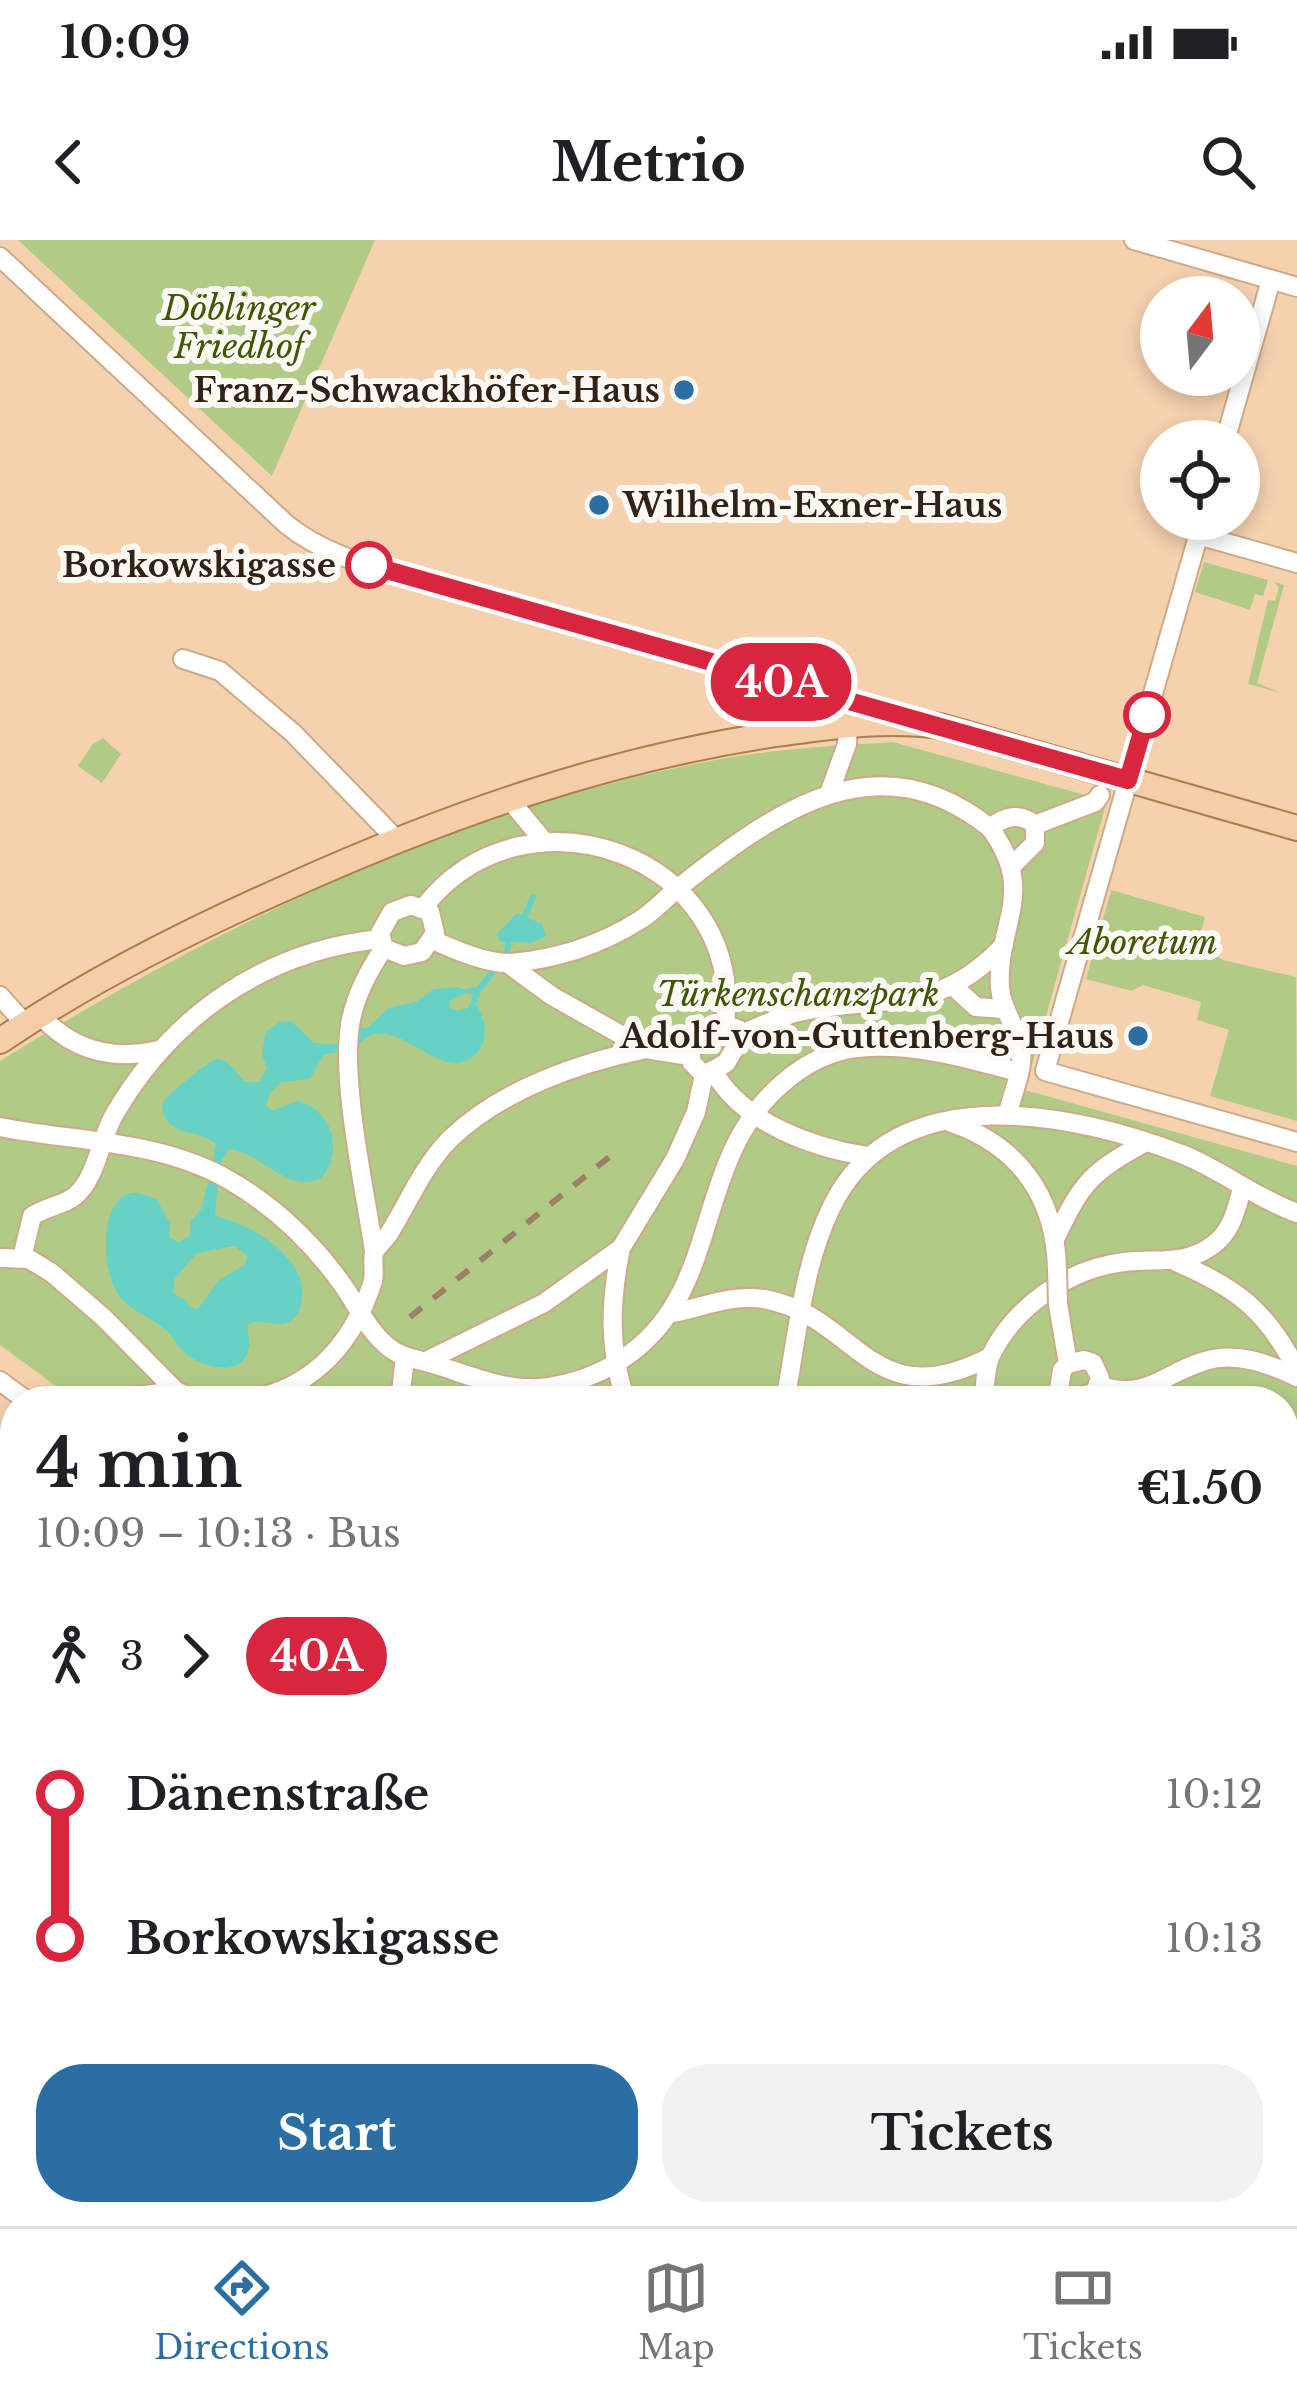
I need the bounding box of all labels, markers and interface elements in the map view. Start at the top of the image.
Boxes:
text: 10:09 [60,14,191,70]
icon: back [36,129,102,195]
text: Metrio [551,129,746,196]
icon: search [1195,129,1261,195]
north arrow [1140,276,1260,396]
map controls [1140,276,1260,540]
park label: Döblinger Friedhof [161,288,317,367]
place label: Franz-Schwackhöfer-Haus [194,370,660,411]
marker: Franz-Schwackhöfer-Haus [671,377,697,403]
button: locate [1140,420,1260,540]
place label: Wilhelm-Exner-Haus [622,485,1002,526]
marker: Wilhelm-Exner-Haus [586,492,612,518]
marker: Borkowskigasse [347,543,391,587]
place label: Borkowskigasse [62,545,336,586]
line badge: 40A [712,643,850,721]
text: 40A [735,656,827,708]
unlabelled marker [1125,693,1169,737]
park label: Aboretum [1065,922,1217,963]
park label: Türkenschanzpark [657,974,939,1015]
place label: Adolf-von-Guttenberg-Haus [619,1016,1114,1057]
marker: Adolf-von-Guttenberg-Haus [1125,1023,1151,1049]
text: 4 min [36,1423,242,1505]
text: €1.50 [1137,1460,1263,1516]
text: 10:09 – 10:13 · Bus [36,1509,401,1558]
icon: walk [36,1623,102,1689]
icon: forward [162,1623,228,1689]
text: 40A [270,1630,363,1682]
text: 3 [120,1632,144,1681]
text: Dänenstraße [126,1766,429,1822]
text: 10:12 [1165,1770,1263,1819]
text: Borkowskigasse [126,1910,500,1966]
text: 10:13 [1165,1914,1263,1963]
button: Start [36,2064,638,2202]
button: Tickets [662,2064,1263,2202]
tab: Directions [154,2255,330,2368]
tab: Map [638,2255,715,2368]
tab: Tickets [1023,2255,1143,2368]

